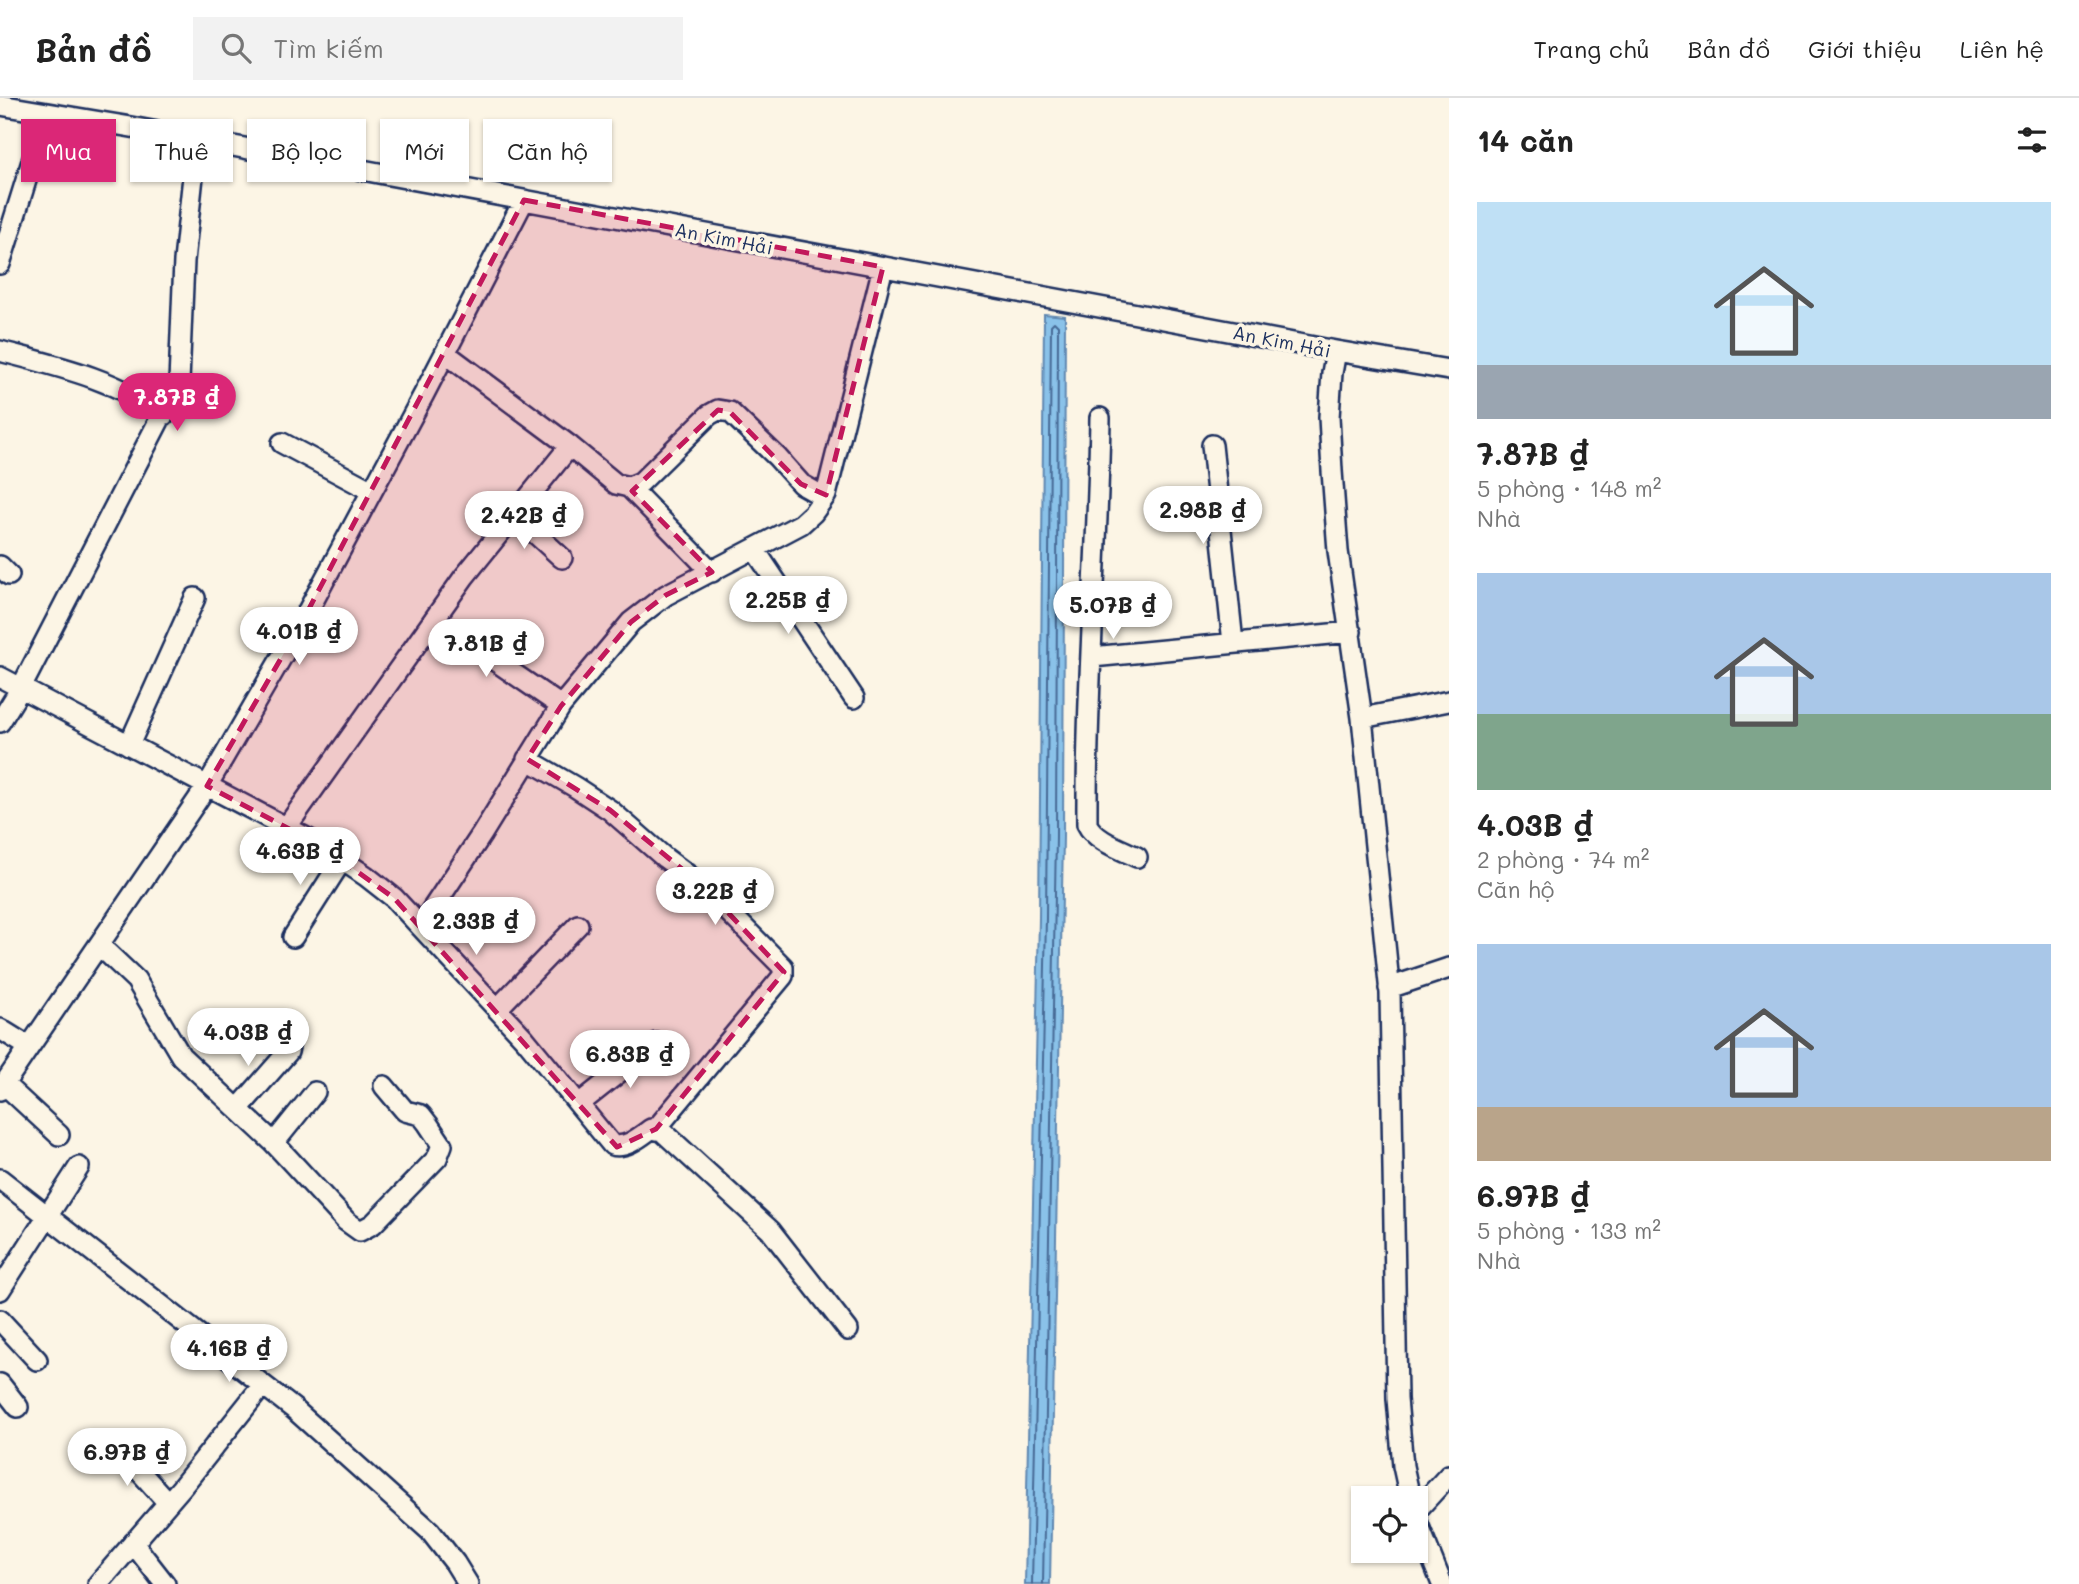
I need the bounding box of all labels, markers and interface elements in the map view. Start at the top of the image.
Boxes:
search box [193,17,683,80]
text: Bản đồ [35,27,151,70]
icon: search [217,29,255,67]
text: Tìm kiếm [273,31,384,65]
text: Trang chủ [1534,33,1650,64]
text: Bản đồ [1688,33,1770,64]
text: Giới thiệu [1808,33,1922,64]
text: Liên hệ [1960,33,2044,64]
chip: Mua [21,119,116,182]
chip: Thuê [130,119,233,182]
chip: Bộ lọc [247,119,366,182]
chip: Mới [380,119,469,182]
chip: Căn hộ [483,119,612,182]
text: 14 căn [1477,120,1574,160]
icon: filters [2013,121,2051,159]
street label: An Kim Hải [673,216,775,260]
icon: home [1701,248,1827,374]
street label: An Kim Hải [1231,319,1333,363]
pin: 7.87B ₫ [112,374,242,433]
text: 7.87B ₫ [134,381,220,411]
text: 7.87B ₫ [1477,433,1590,473]
text: 5 phòng · 148 m² [1477,473,1661,503]
pin: 2.98B ₫ [1138,486,1268,546]
pin: 2.42B ₫ [459,491,589,551]
text: 2.98B ₫ [1159,494,1247,524]
text: 2.42B ₫ [481,499,567,529]
text: Nhà [1477,503,1521,533]
pin: 2.25B ₫ [723,576,853,636]
pin: 5.07B ₫ [1048,582,1178,641]
text: 2.25B ₫ [745,584,831,614]
text: 5.07B ₫ [1069,589,1157,619]
pin: 4.01B ₫ [234,608,364,667]
text: 4.01B ₫ [256,615,342,645]
icon: home [1701,619,1827,745]
pin: 7.81B ₫ [421,620,551,679]
text: 7.81B ₫ [444,627,528,657]
text: 4.03B ₫ [1477,804,1594,844]
pin: 4.63B ₫ [235,828,365,887]
text: 4.63B ₫ [256,835,344,865]
text: 2 phòng · 74 m² [1477,844,1649,874]
pin: 3.22B ₫ [650,868,780,927]
text: Căn hộ [1477,874,1554,904]
text: 3.22B ₫ [672,875,758,905]
pin: 2.33B ₫ [411,898,541,957]
text: 2.33B ₫ [433,905,519,935]
icon: home [1701,990,1827,1116]
pin: 4.03B ₫ [183,1009,313,1068]
text: 4.03B ₫ [203,1016,293,1046]
pin: 6.83B ₫ [565,1030,695,1090]
text: 6.83B ₫ [586,1038,674,1068]
text: 6.97B ₫ [1477,1175,1590,1215]
text: 5 phòng · 133 m² [1477,1215,1661,1245]
text: Nhà [1477,1245,1521,1275]
pin: 4.16B ₫ [164,1324,294,1384]
text: 4.16B ₫ [186,1332,272,1362]
pin: 6.97B ₫ [62,1428,192,1488]
text: 6.97B ₫ [84,1436,171,1466]
map controls [1351,1486,1428,1563]
button: locate [1351,1486,1428,1563]

